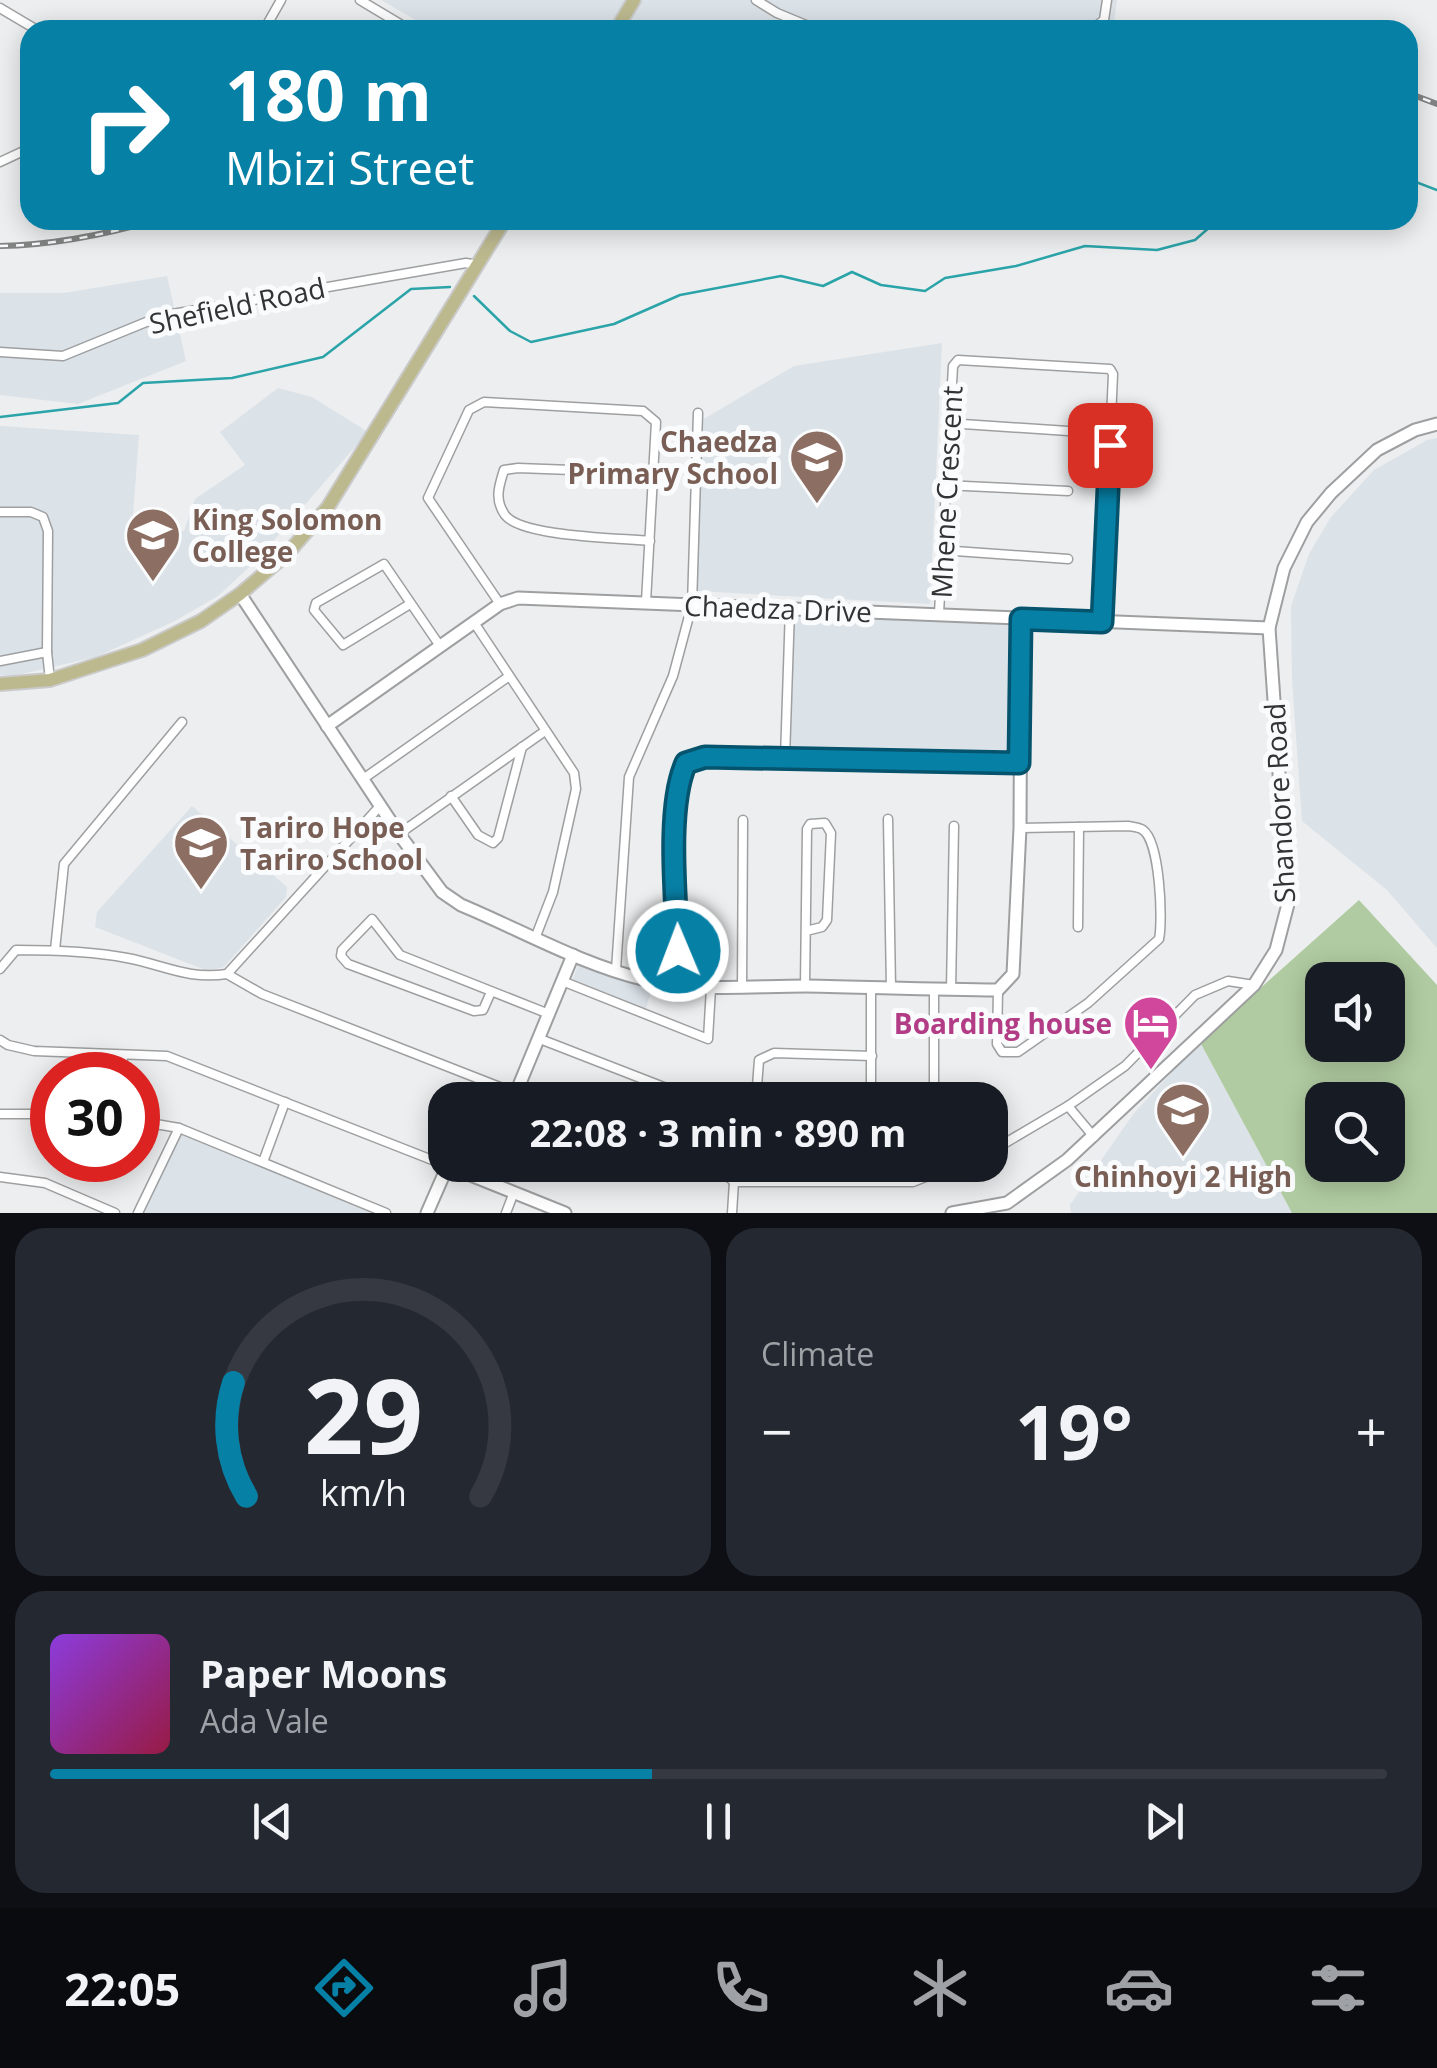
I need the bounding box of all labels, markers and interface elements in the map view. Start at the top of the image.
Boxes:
text: 180 m [225,46,432,142]
icon: right [60,60,190,190]
text: Mbizi Street [225,137,474,198]
street label: Shefield Road [146,268,328,342]
street label: Mhene Crescent [921,385,971,599]
pin [1068,403,1153,488]
icon: arrive [1083,418,1138,473]
place label: Chaedza Primary School [567,422,778,492]
school or university icon: Chaedza Primary School [787,427,847,506]
place label: King Solomon College [192,500,383,570]
school or university icon: King Solomon College [123,505,183,584]
street label: Chaedza Drive [684,586,872,630]
street label: Shandore Road [1255,702,1303,904]
place label: Tariro Hope Tariro School [240,808,423,878]
school or university icon: Tariro Hope Tariro School [171,813,231,892]
position arrow [626,899,730,1003]
map controls [1305,962,1405,1182]
button: sound [1305,962,1405,1062]
hotel icon: Boarding house [1121,993,1181,1072]
place label: Boarding house [894,1004,1112,1042]
speed limit sign: 30 [30,1052,160,1182]
school or university icon: Chinhoyi 2 High [1153,1080,1213,1159]
button: search [1305,1082,1405,1182]
text: 22:08 · 3 min · 890 m [530,1106,906,1158]
place label: Chinhoyi 2 High [1074,1157,1292,1195]
text: Climate [761,1332,874,1375]
text: 29 [304,1343,422,1484]
text: 19° [1015,1380,1133,1482]
text: − [761,1393,792,1468]
text: + [1356,1393,1387,1468]
text: km/h [320,1468,406,1516]
text: Paper Moons [200,1647,447,1699]
text: Ada Vale [200,1699,329,1742]
icon: previous [245,1794,300,1849]
icon: pause [691,1794,746,1849]
icon: next [1137,1794,1192,1849]
icon: directions [309,1953,379,2023]
icon: music [508,1953,578,2023]
icon: phone [706,1953,776,2023]
icon: climate [905,1953,975,2023]
icon: car [1104,1953,1174,2023]
icon: filters [1303,1953,1373,2023]
text: 22:05 [64,1958,180,2019]

